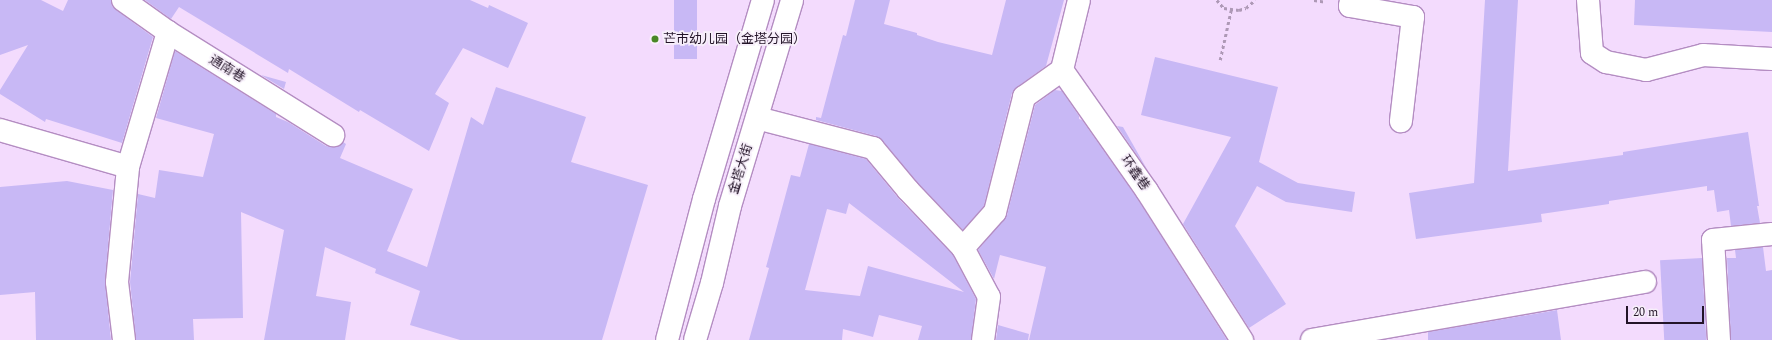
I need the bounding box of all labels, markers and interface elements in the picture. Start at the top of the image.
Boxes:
place label: 芒市幼儿园（金塔分园） [663,31,806,47]
marker: 芒市幼儿园（金塔分园） [650,34,660,44]
street label: 通南巷 [206,52,248,86]
street label: 金塔大街 [726,142,756,196]
street label: 环鑫巷 [1117,153,1153,193]
scale bar [1628,298,1706,324]
text: 20 m [1633,303,1658,322]

